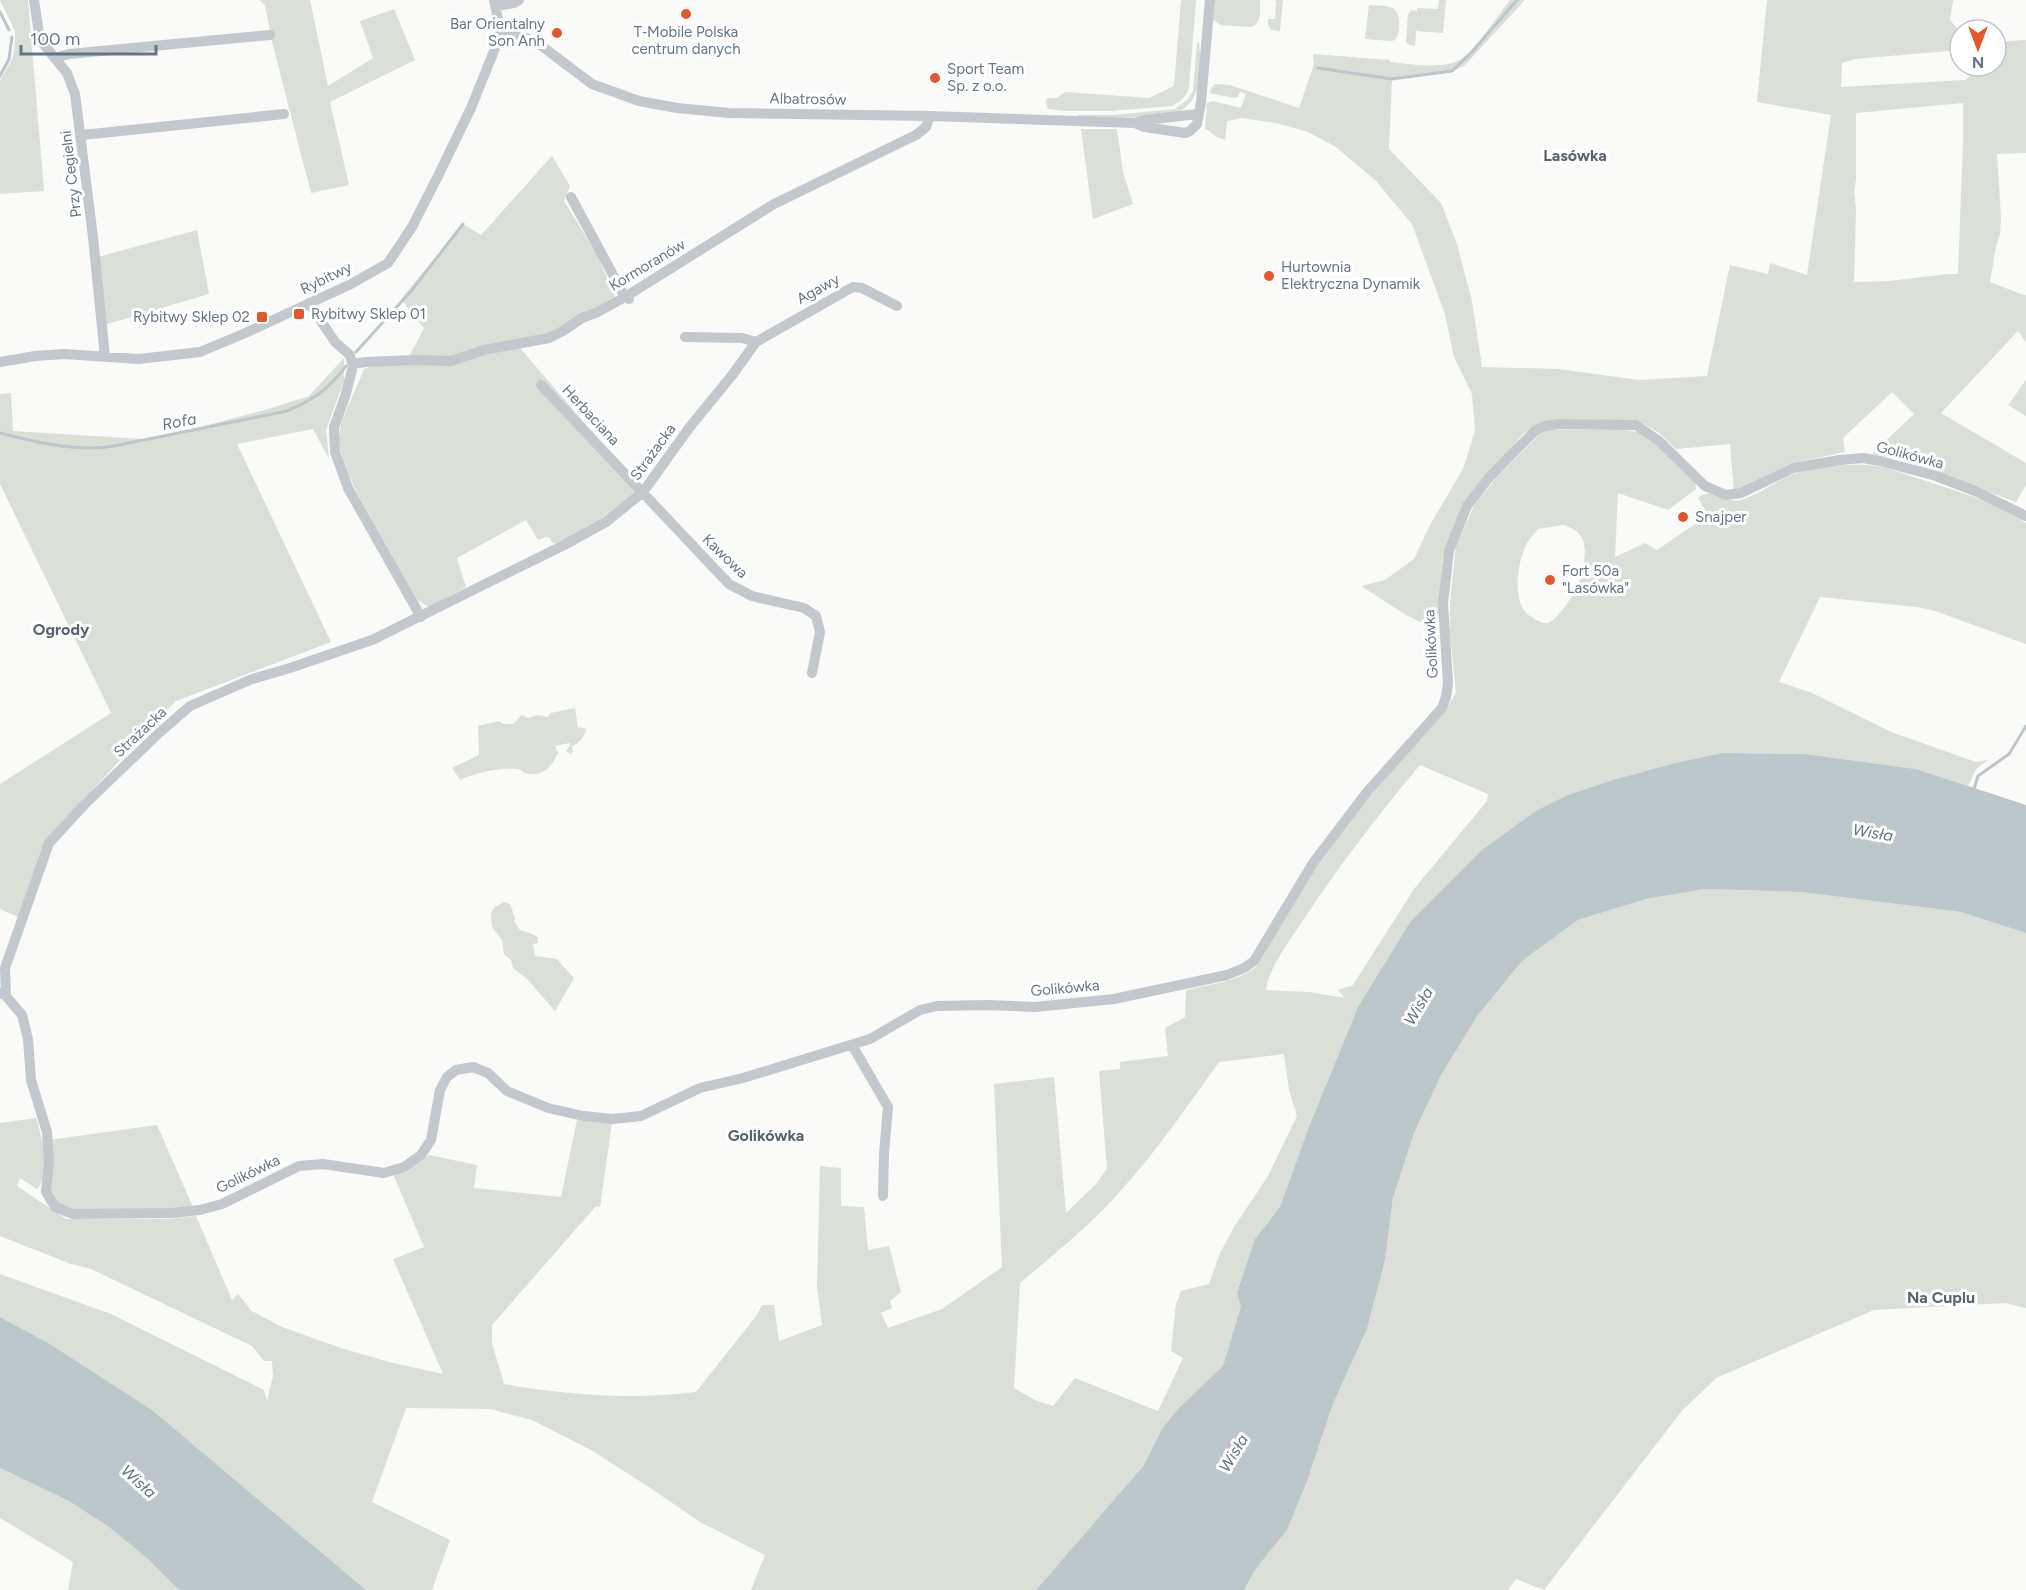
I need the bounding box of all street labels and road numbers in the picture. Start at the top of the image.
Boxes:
street label: Albatrosów [770,89,847,109]
street label: Przy Cegielni [57,130,85,218]
street label: Kormoranów [606,235,689,295]
street label: Rybitwy [297,258,355,298]
street label: Agawy [793,270,843,308]
street label: Herbaciana [558,381,624,449]
street label: Strażacka [626,420,680,484]
street label: Golikówka [1874,437,1946,473]
street label: Kawowa [699,530,751,582]
street label: Golikówka [1420,609,1442,679]
street label: Strażacka [110,703,170,761]
street label: Golikówka [1030,976,1100,1000]
street label: Golikówka [213,1151,283,1197]

